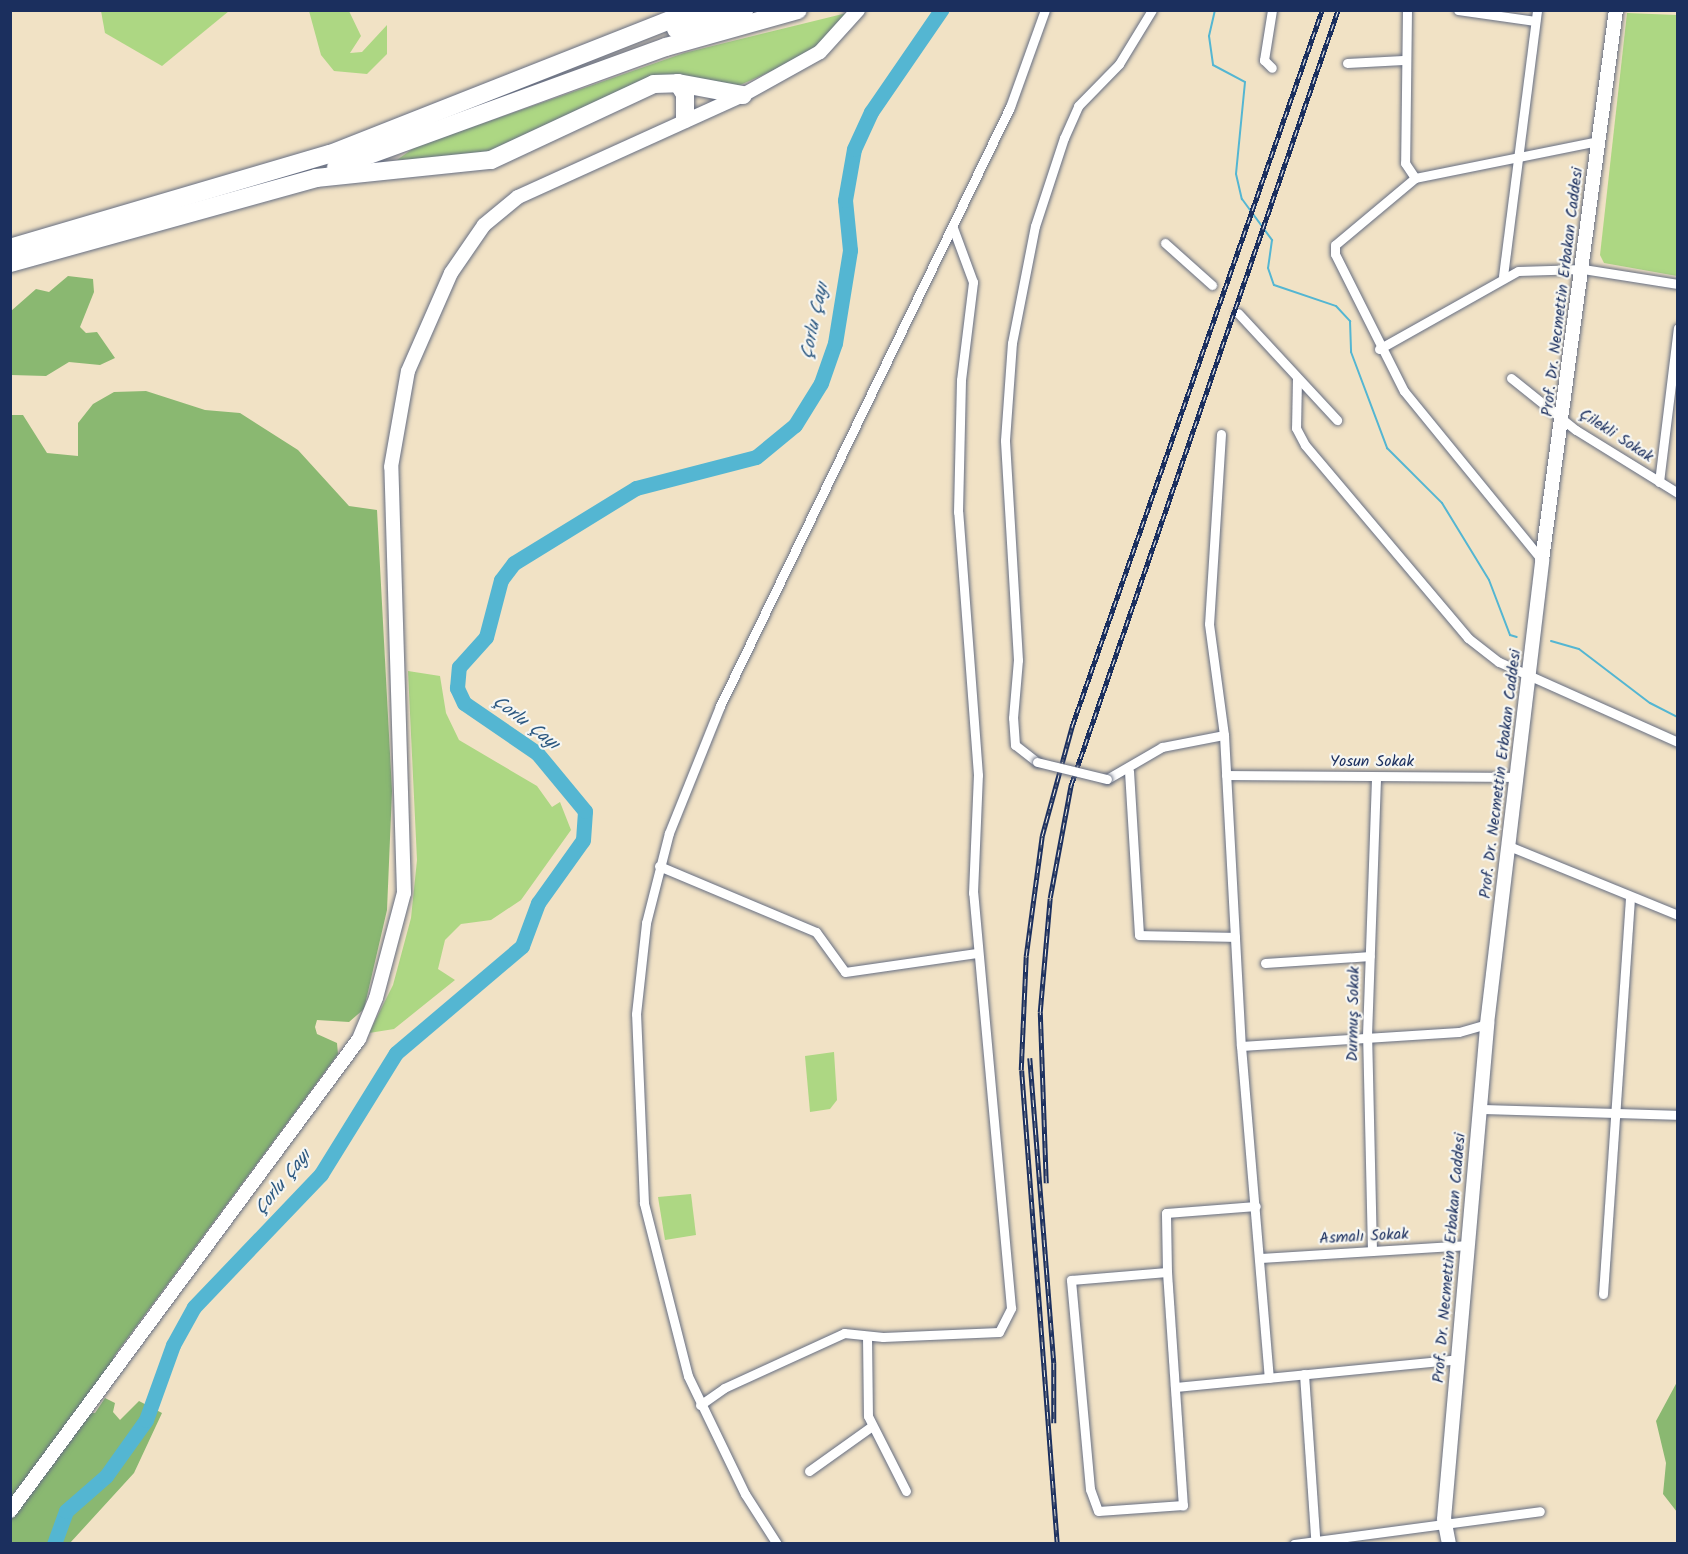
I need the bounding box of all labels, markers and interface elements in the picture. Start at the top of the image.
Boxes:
street label: Prof. Dr. Necmettin Erbakan Caddesi [1538,166,1588,418]
water label: Çorlu Çayı [797,281,835,361]
street label: Çilekli Sokak [1575,405,1657,467]
street label: Prof. Dr. Necmettin Erbakan Caddesi [1476,648,1526,900]
water label: Çorlu Çayı [487,692,563,756]
street label: Yosun Sokak [1330,752,1414,772]
street label: Durmuş Sokak [1344,966,1364,1062]
street label: Prof. Dr. Necmettin Erbakan Caddesi [1430,1132,1470,1384]
water label: Çorlu Çayı [251,1146,317,1220]
street label: Asmalı Sokak [1319,1225,1409,1249]

